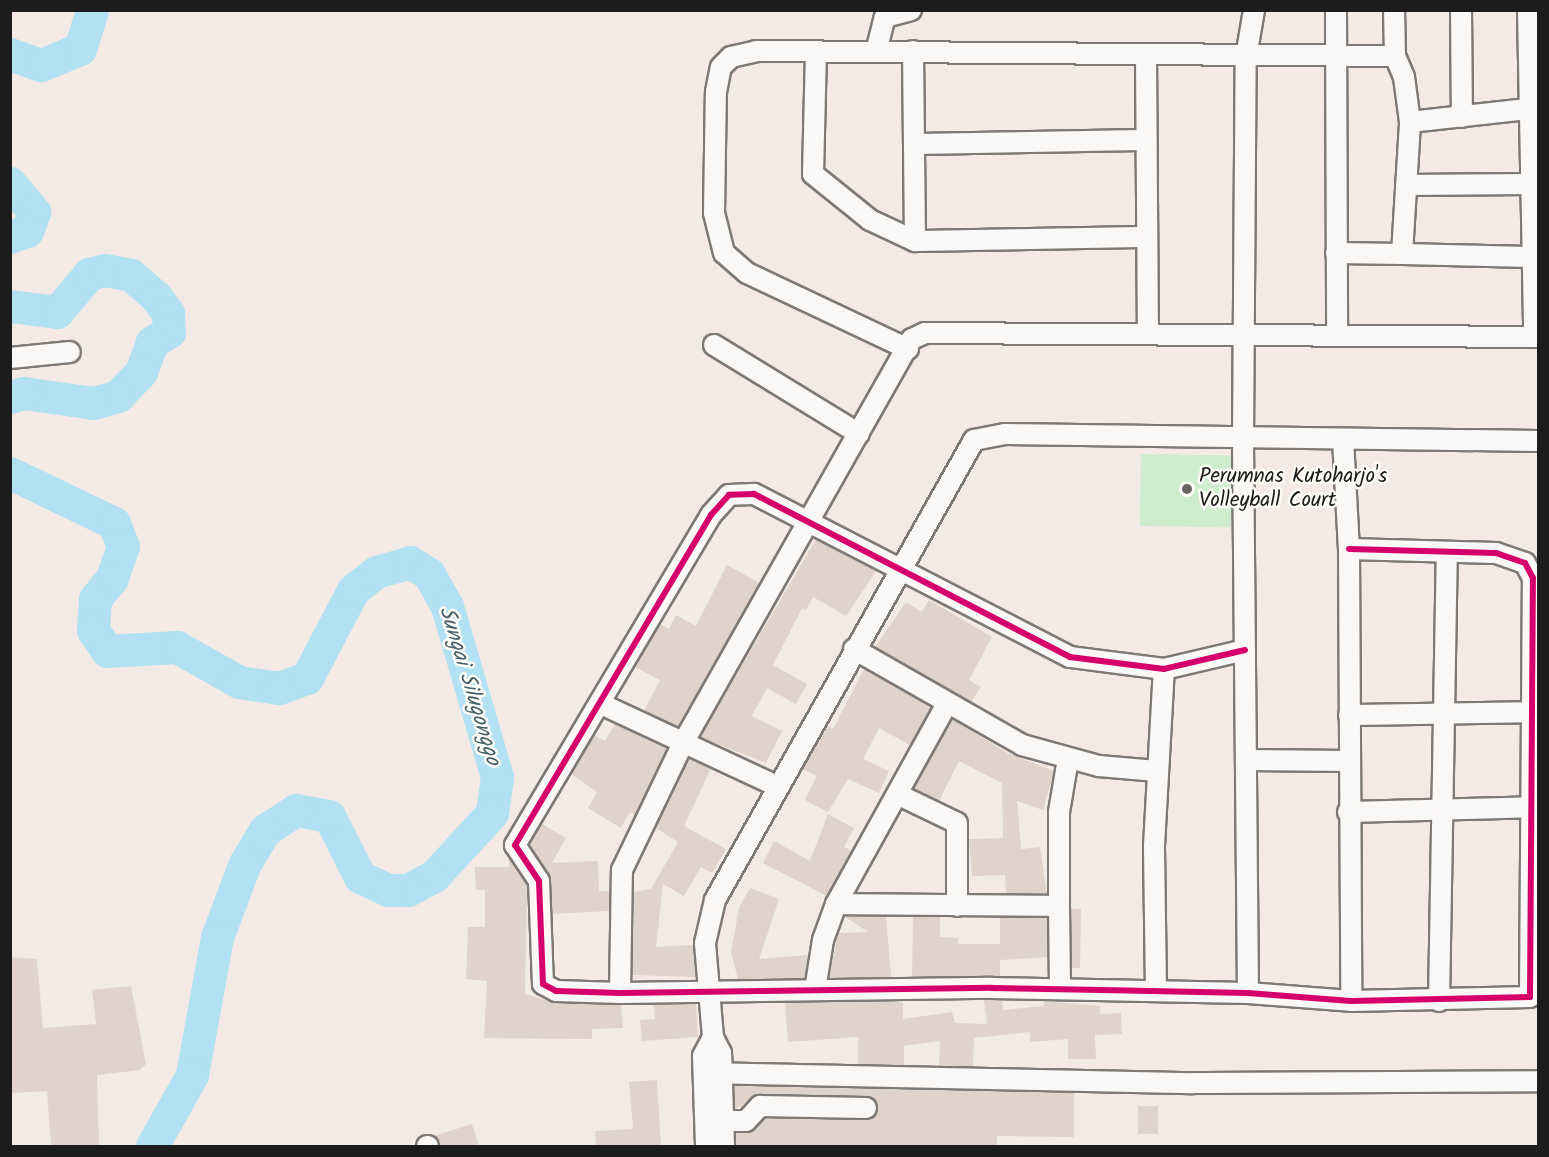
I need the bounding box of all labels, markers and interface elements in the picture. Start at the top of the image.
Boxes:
place label: Perumnas Kutoharjo's Volleyball Court [1199,464,1387,514]
marker: Perumnas Kutoharjo's Volleyball Court [1180,482,1194,496]
water label: Sungai Silugonggo [432,603,506,769]

